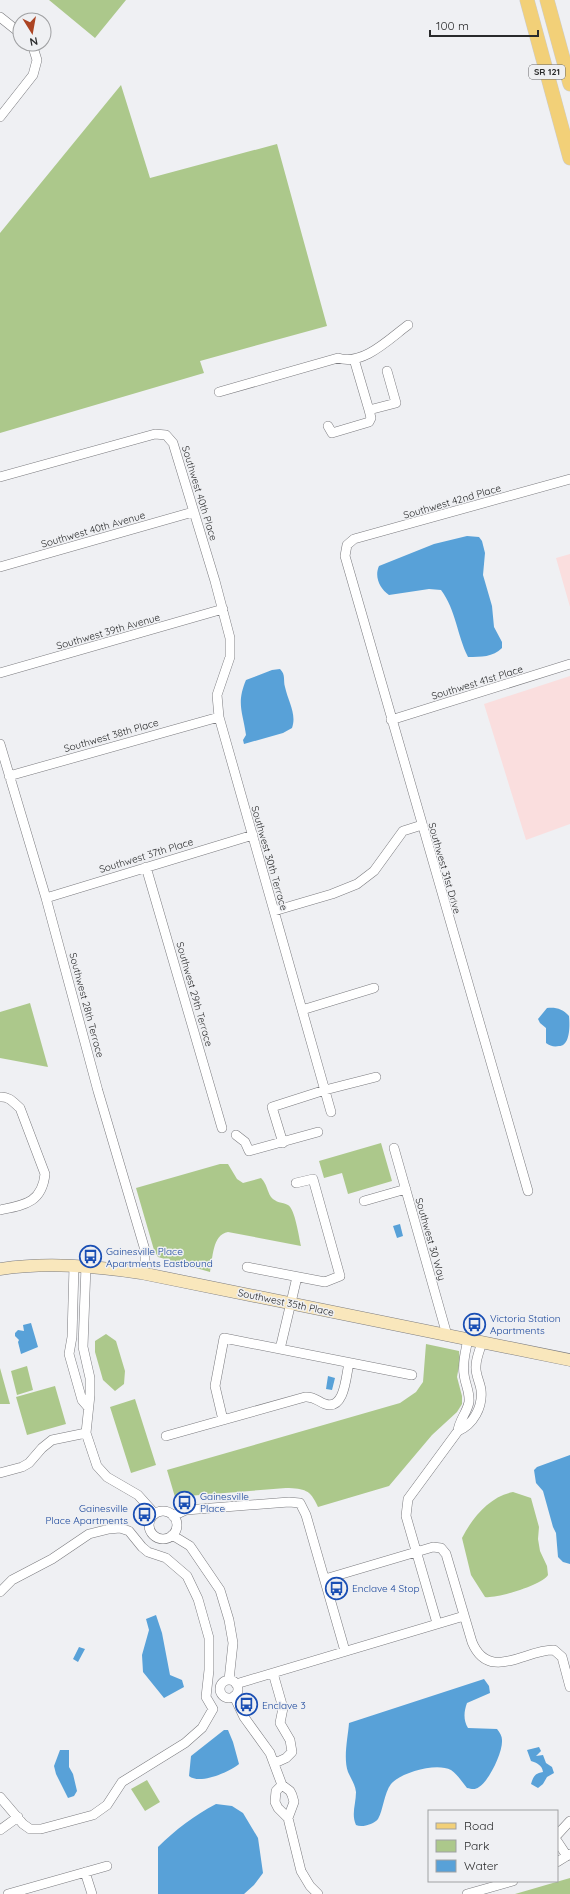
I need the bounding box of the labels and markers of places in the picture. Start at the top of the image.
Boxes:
bus stop icon: Gainesville Place Apartments Eastbound [77,1244,103,1270]
place label: Gainesville Place Apartments Eastbound [106,1245,213,1270]
bus stop icon: Victoria Station Apartments [461,1311,487,1337]
place label: Victoria Station Apartments [490,1312,561,1337]
bus stop icon: Gainesville Place [172,1489,198,1515]
place label: Gainesville Place [200,1490,249,1515]
bus stop icon: Gainesville Place Apartments [131,1501,157,1527]
place label: Gainesville Place Apartments [45,1502,128,1527]
bus stop icon: Enclave 4 Stop [324,1575,350,1601]
place label: Enclave 4 Stop [352,1582,420,1595]
bus stop icon: Enclave 3 [233,1692,259,1718]
place label: Enclave 3 [262,1699,306,1712]

